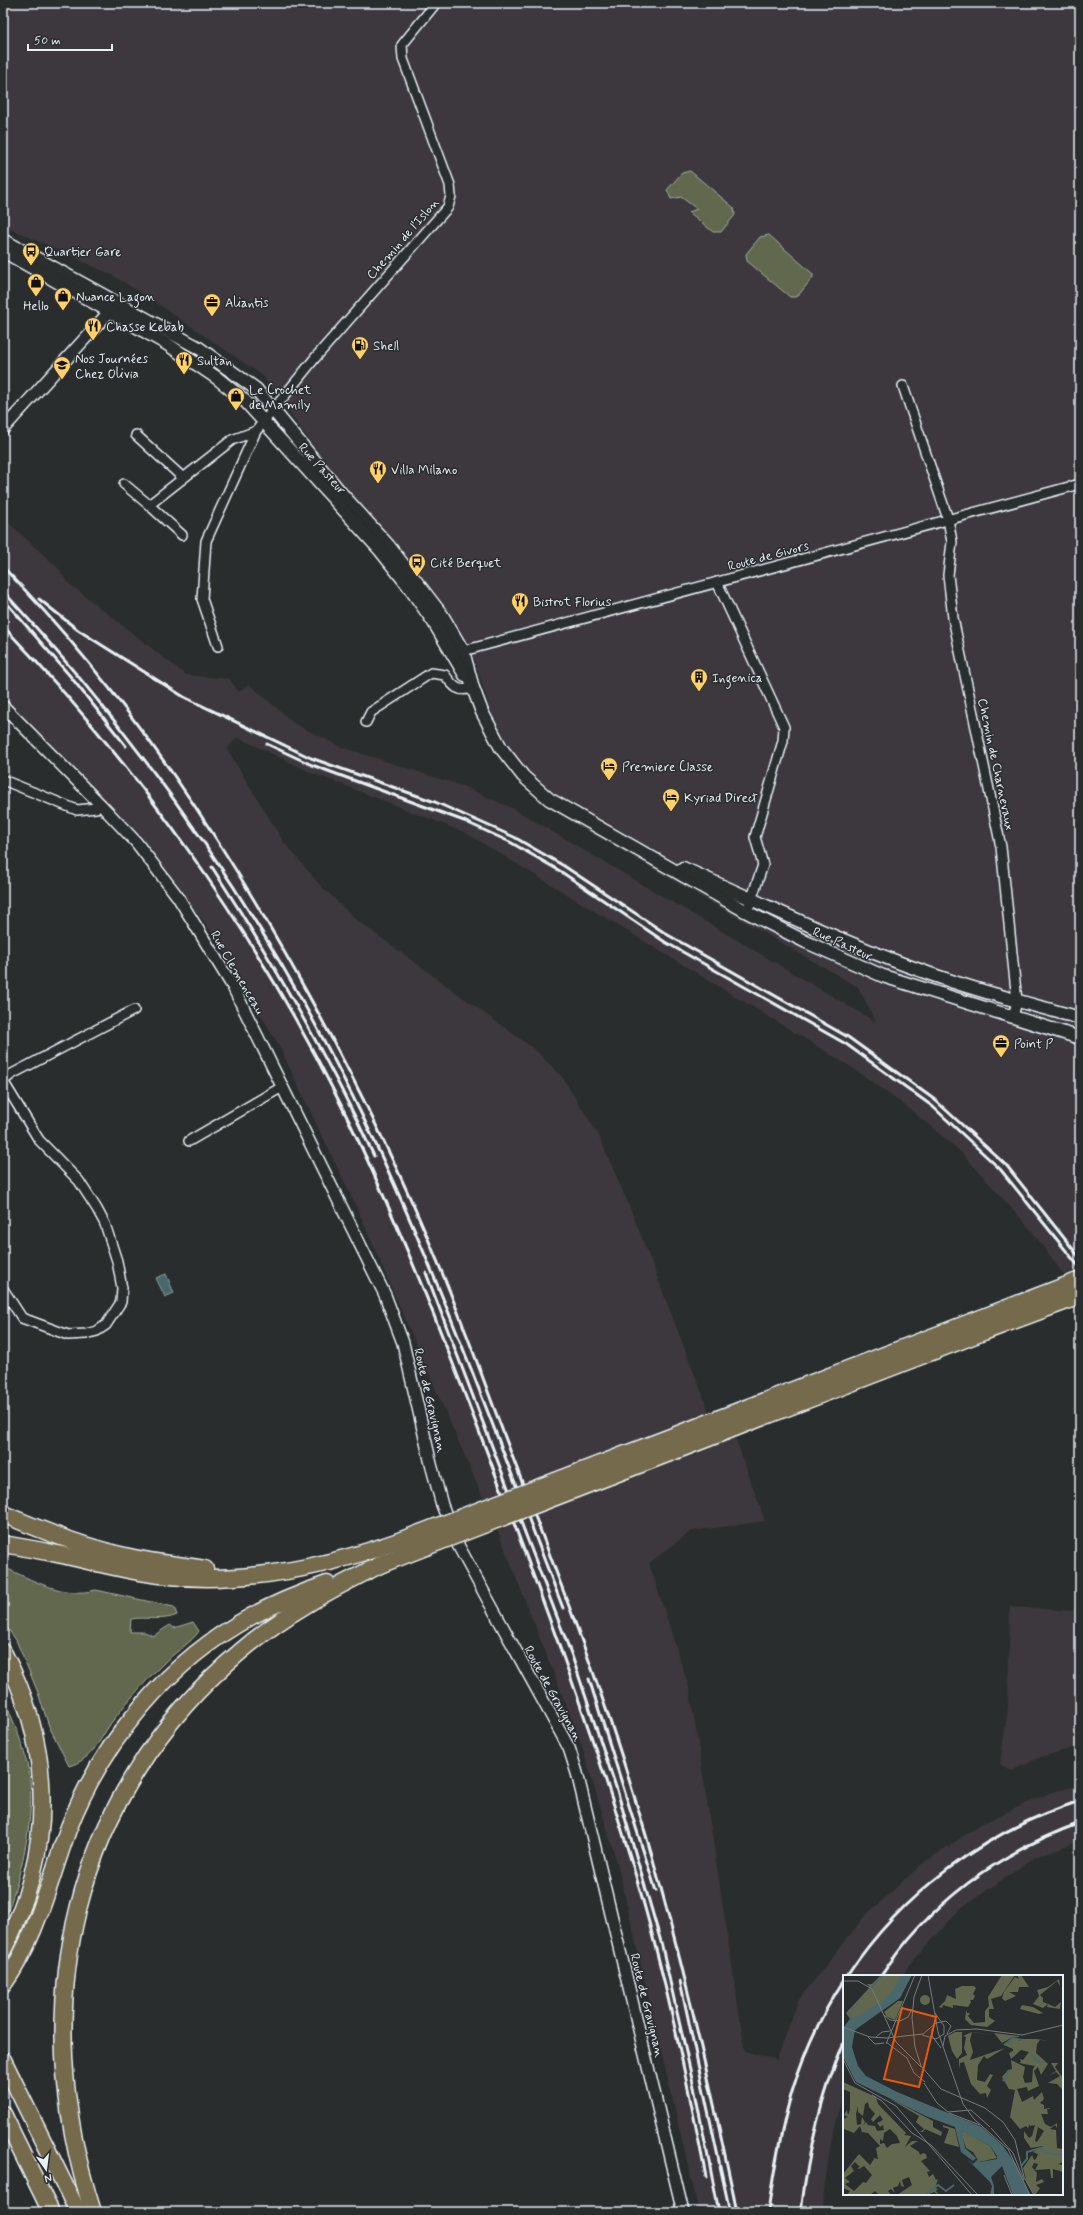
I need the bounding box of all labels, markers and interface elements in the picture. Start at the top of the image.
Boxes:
scale bar [28,26,112,52]
text: 50 m [34,33,61,49]
street label: Chemin de l'Islon [363,195,443,283]
bus stop icon: Quartier Gare [21,241,41,266]
place label: Quartier Gare [44,244,121,261]
shop icon: Hello [26,272,46,297]
shop icon: Nuance Lagon [53,286,73,311]
place label: Nuance Lagon [76,289,155,308]
office icon: Aliantis [202,292,222,317]
place label: Aliantis [225,295,269,312]
place label: Hello [23,298,49,315]
restaurant icon: Chasse Kebab [83,316,103,341]
place label: Chasse Kebab [106,319,184,336]
fuel station icon: Shell [350,335,370,360]
place label: Shell [373,338,399,355]
restaurant icon: Sultan [174,350,194,375]
place label: Nos Journées Chez Olivia [75,351,148,383]
place label: Sultan [197,353,232,370]
school or university icon: Nos Journées Chez Olivia [52,355,72,380]
place label: Le Crochet de Mamily [249,382,312,414]
shop icon: Le Crochet de Mamily [226,386,246,411]
street label: Rue Pasteur [294,439,350,499]
restaurant icon: Villa Milano [368,459,388,484]
place label: Villa Milano [391,462,457,479]
street label: Route de Givors [726,537,811,575]
bus stop icon: Cité Berquet [407,552,427,577]
place label: Cité Berquet [430,555,502,572]
restaurant icon: Bistrot Florius [510,591,530,616]
place label: Bistrot Florius [533,594,612,611]
building icon: Ingenica [689,667,709,692]
place label: Ingenica [712,670,763,689]
street label: Chemin de Charnevaux [973,697,1018,832]
hotel icon: Premiere Classe [599,756,619,781]
place label: Premiere Classe [622,759,713,776]
hotel icon: Kyriad Direct [661,787,681,812]
place label: Kyriad Direct [684,790,758,807]
street label: Rue Pasteur [810,924,876,965]
street label: Rue Clemenceau [206,928,268,1018]
office icon: Point P [991,1033,1011,1058]
place label: Point P [1014,1036,1054,1053]
street label: Route de Gravignan [409,1346,450,1454]
street label: Route de Gravignan [519,1643,586,1745]
street label: Route de Gravignan [625,1952,668,2059]
inset map [843,1975,1063,2195]
north arrow [26,2149,66,2189]
text: N [43,2170,53,2185]

